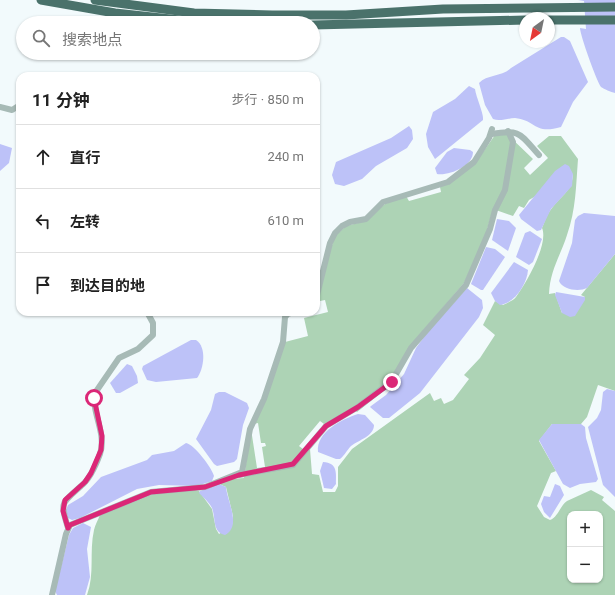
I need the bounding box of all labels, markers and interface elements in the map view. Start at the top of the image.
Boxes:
north arrow [519,12,555,48]
search box [16,16,320,60]
icon: search [30,27,52,49]
text: 搜索地点 [62,31,122,49]
text: 11 分钟 [32,90,90,110]
text: 步行 · 850 m [232,92,304,107]
icon: ahead [32,146,54,168]
text: 直行 [70,149,100,167]
text: 240 m [267,149,304,164]
icon: left [32,210,54,232]
text: 左转 [70,213,100,231]
text: 610 m [267,213,304,228]
icon: arrive [32,274,54,296]
text: 到达目的地 [70,277,145,295]
route end [383,373,401,391]
route start [85,389,103,407]
map controls [567,511,603,583]
button: + [567,511,603,547]
button: − [567,547,603,583]

